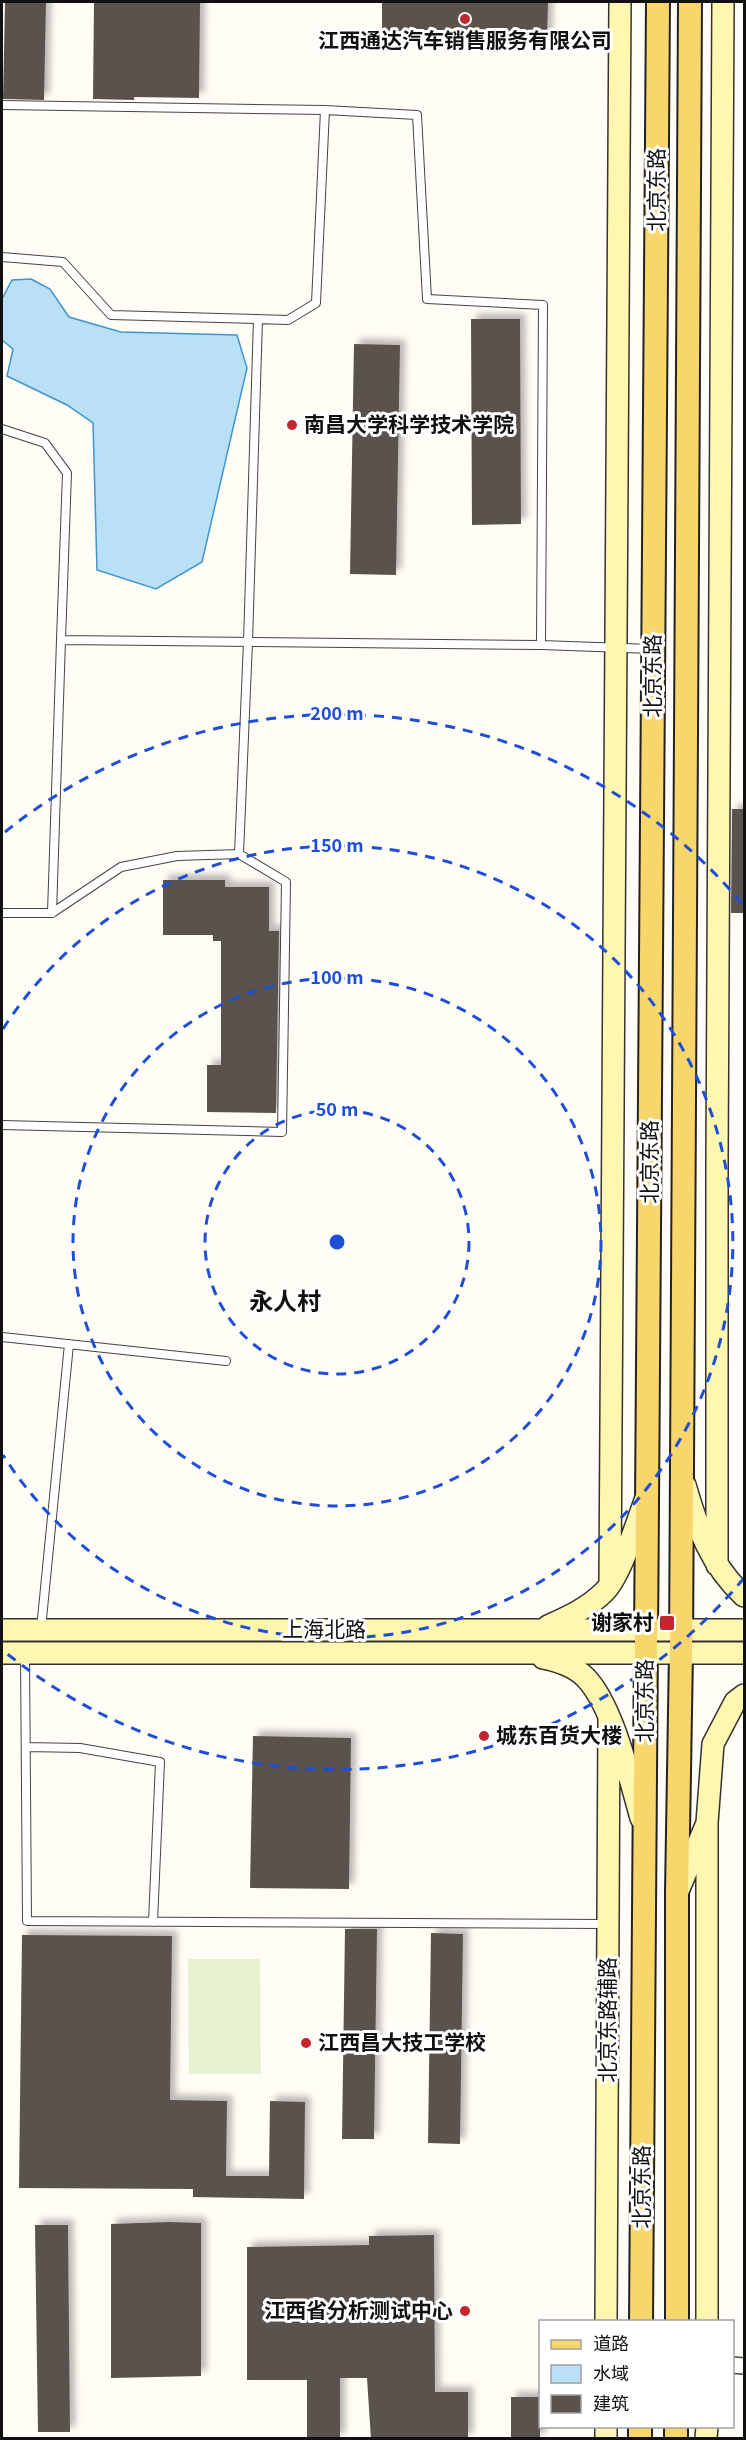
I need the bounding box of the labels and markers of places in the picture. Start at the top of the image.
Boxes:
marker: 江西通达汽车销售服务有限公司 [458,12,472,26]
place label: 江西通达汽车销售服务有限公司 [318,24,612,54]
place label: 南昌大学科学技术学院 [304,408,514,438]
marker: 南昌大学科学技术学院 [285,418,299,432]
centre of rings [327,1232,347,1252]
place label: 谢家村 [591,1606,654,1636]
marker: 谢家村 [658,1614,676,1632]
place label: 城东百货大楼 [496,1719,622,1749]
marker: 城东百货大楼 [477,1729,491,1743]
place label: 江西昌大技工学校 [318,2026,486,2056]
marker: 江西昌大技工学校 [299,2036,313,2050]
place label: 江西省分析测试中心 [264,2294,453,2324]
marker: 江西省分析测试中心 [458,2304,472,2318]

